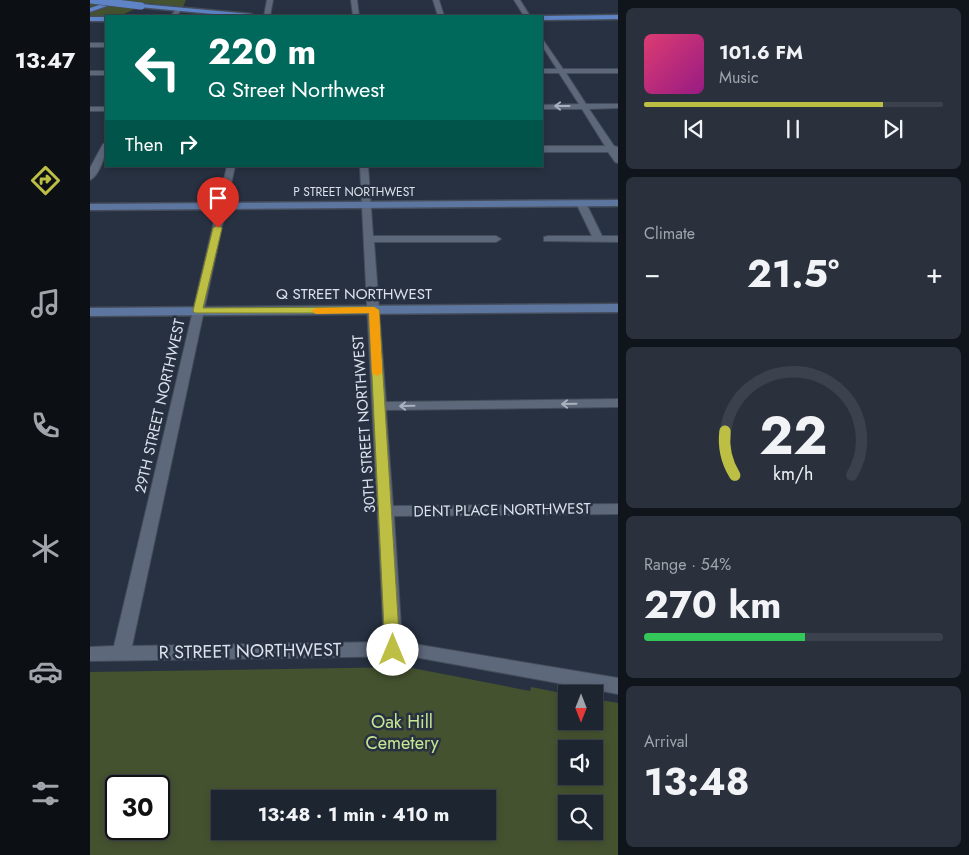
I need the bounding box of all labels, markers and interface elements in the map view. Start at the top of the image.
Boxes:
text: 220 m [208,27,316,77]
icon: left [125,35,190,100]
text: 101.6 FM [719,39,803,66]
text: 13:47 [15,44,75,76]
text: Music [719,66,759,89]
text: Q Street Northwest [208,73,385,105]
one-way arrow [554,101,570,111]
icon: previous [680,115,708,143]
icon: pause [779,115,807,143]
icon: next [879,115,907,143]
icon: right [174,130,202,158]
text: Then [125,131,164,158]
icon: directions [28,163,63,198]
pin [197,177,239,228]
street label: P STREET NORTHWEST [293,183,415,201]
icon: arrive [204,184,232,212]
text: Climate [644,222,695,245]
text: 21.5° [747,246,839,301]
text: − [644,253,661,294]
text: + [926,253,943,294]
street label: Q STREET NORTHWEST [276,283,432,305]
icon: music [28,286,63,321]
street label: 29TH STREET NORTHWEST [129,317,191,495]
street label: 30TH STREET NORTHWEST [347,334,381,514]
text: 22 [759,398,828,474]
one-way arrow [561,399,578,409]
one-way arrow [399,401,415,411]
icon: phone [28,408,63,443]
text: km/h [773,461,814,487]
street label: DENT PLACE NORTHWEST [413,497,591,523]
icon: climate [28,531,63,566]
text: Range · 54% [644,553,731,576]
text: 270 km [644,577,782,632]
position arrow [366,623,418,675]
street label: R STREET NORTHWEST [158,636,342,666]
icon: car [28,654,63,689]
north arrow [558,685,602,730]
map controls [558,685,603,840]
park label: Oak Hill Cemetery [365,709,439,756]
text: Arrival [644,730,688,753]
button: sound [558,740,603,785]
text: 13:48 [644,754,750,809]
speed limit sign: 30 [105,775,170,840]
icon: filters [28,776,63,811]
button: search [558,795,603,840]
text: 13:48 · 1 min · 410 m [258,801,449,828]

